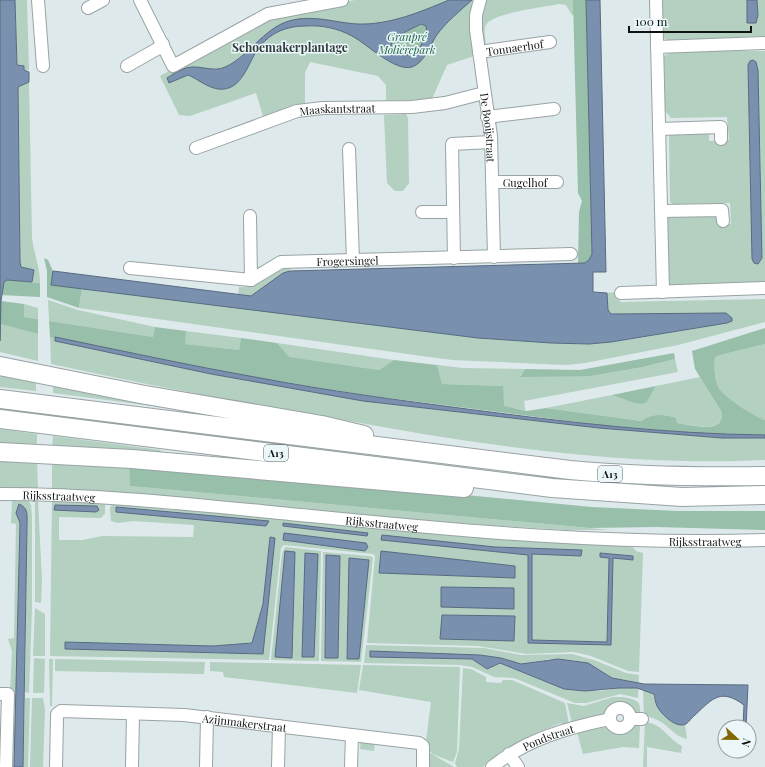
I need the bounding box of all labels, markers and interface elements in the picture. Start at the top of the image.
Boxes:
scale bar [629,8,751,34]
text: 100 m [635,13,668,29]
park label: Granpré Moliérepark [377,29,436,57]
street label: Tonnaerhof [485,35,545,58]
district label: Schoemakerplantage [232,39,348,55]
street label: De Booijstraat [477,92,499,163]
street label: Maaskantstraat [299,100,375,118]
street label: Gugelhof [503,175,549,190]
street label: Frogersingel [316,252,379,269]
road number: A13 [264,445,288,461]
road number: A13 [598,466,622,482]
street label: Rijksstraatweg [23,487,96,504]
street label: Rijksstraatweg [345,512,419,534]
street label: Rijksstraatweg [669,533,742,549]
street label: Azijnmakerstraat [200,710,288,735]
north arrow [717,719,757,759]
street label: Pondstraat [520,720,575,754]
text: N [738,736,755,749]

